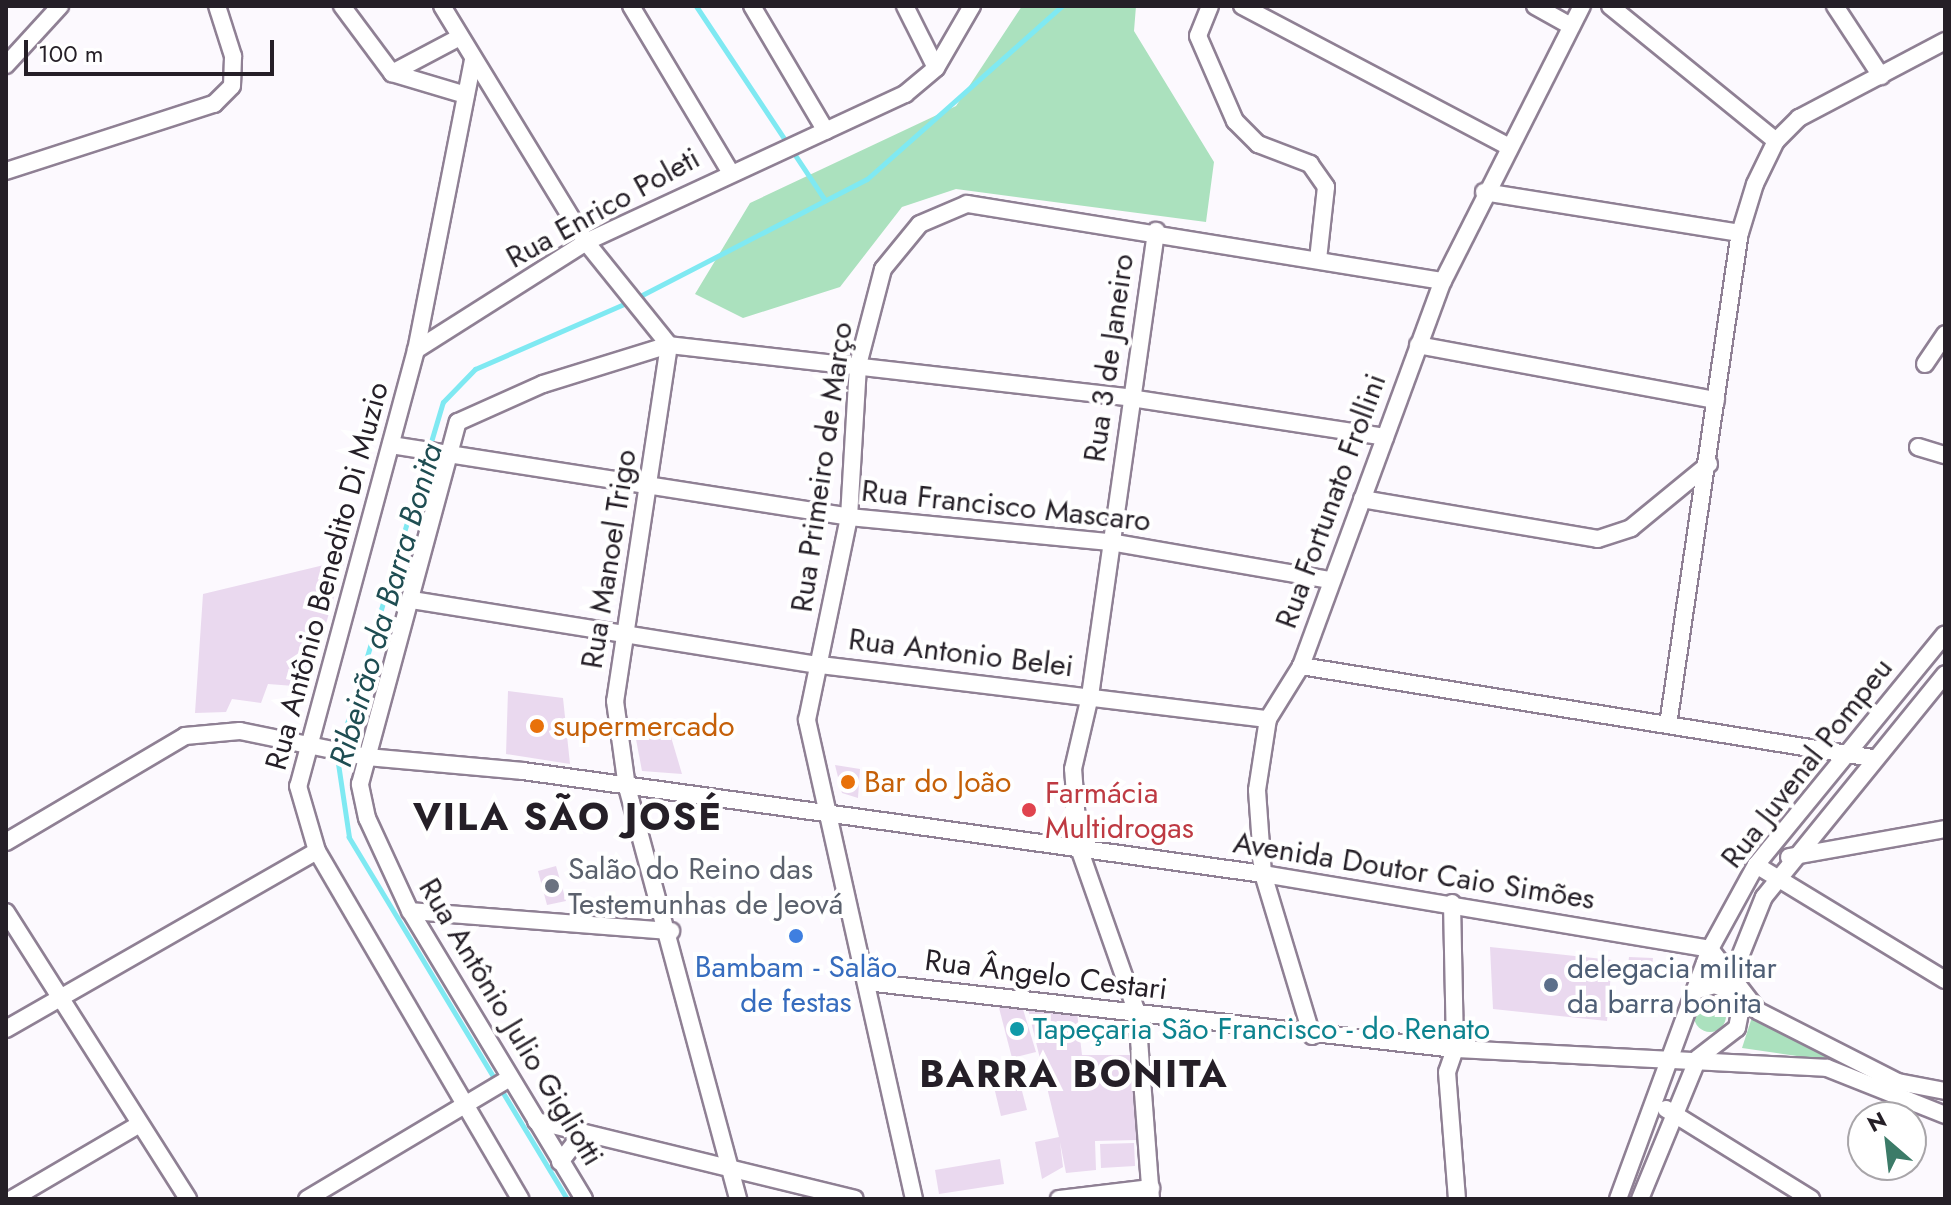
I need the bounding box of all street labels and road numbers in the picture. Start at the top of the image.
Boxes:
street label: Rua Enrico Poleti [500,140,706,276]
street label: Rua 3 de Janeiro [1077,252,1141,464]
street label: Rua Primeiro de Março [784,320,860,614]
street label: Rua Fortunato Frollini [1268,369,1394,633]
street label: Rua Antônio Benedito Di Muzio [258,378,396,774]
street label: Rua Manoel Trigo [574,447,644,671]
street label: Rua Francisco Mascaro [860,473,1152,539]
street label: Rua Antonio Belei [846,621,1076,685]
street label: Rua Juvenal Pompeu [1714,651,1900,875]
street label: Avenida Doutor Caio Simões [1231,825,1597,917]
street label: Rua Antônio Julio Gigliotti [411,872,611,1172]
street label: Rua Ângelo Cestari [923,942,1169,1008]

